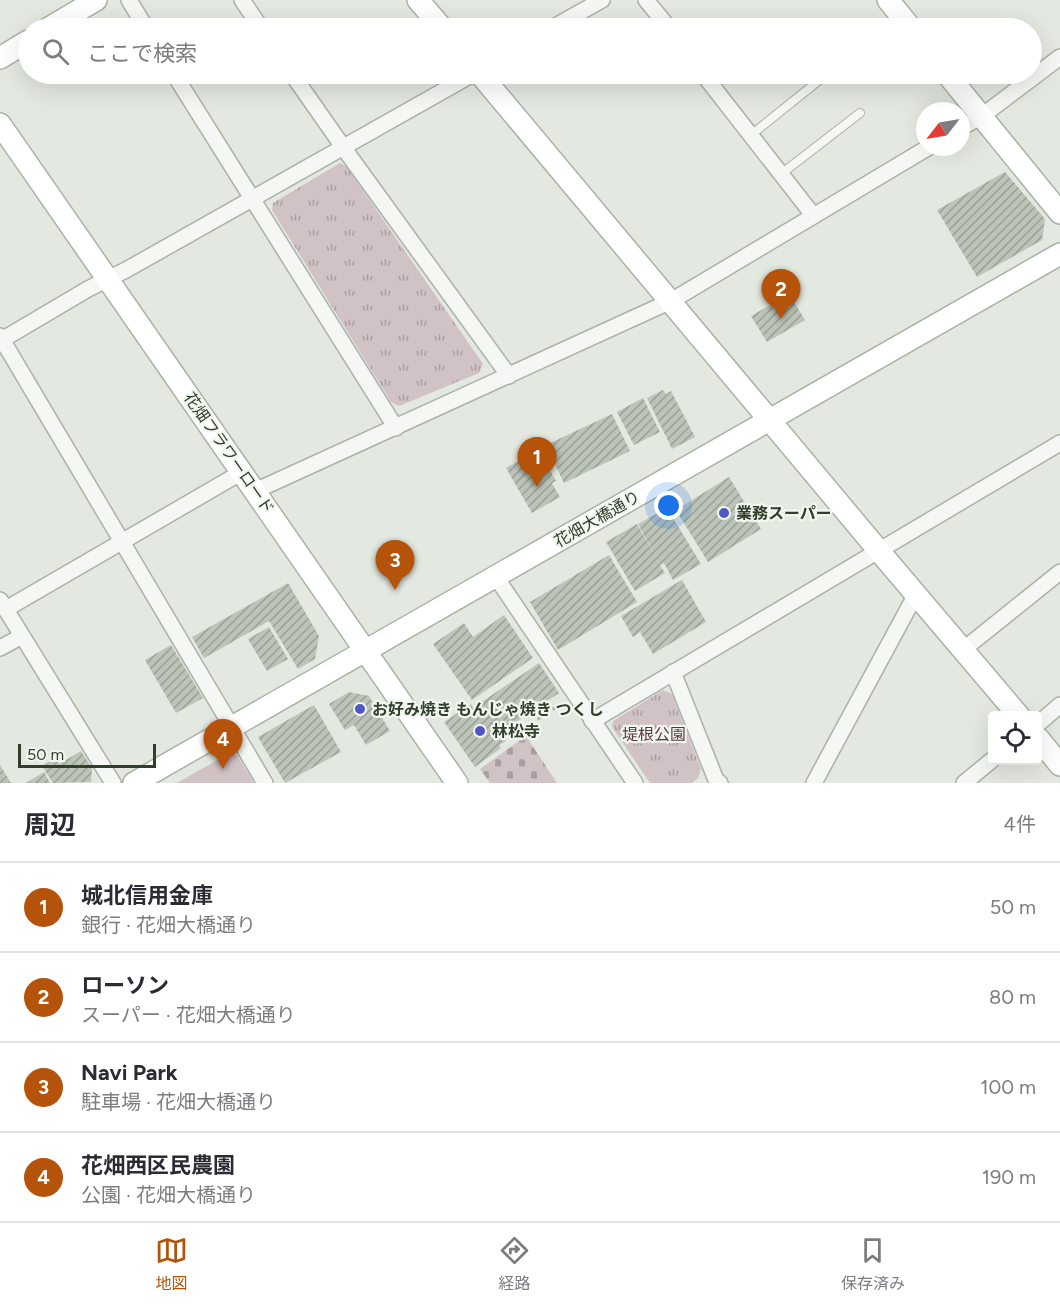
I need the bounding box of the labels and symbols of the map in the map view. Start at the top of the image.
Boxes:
north arrow [916,102,970,156]
pin: 2 [762,270,800,319]
street label: 花畑フラワーロード [180,389,278,517]
pin: 1 [518,438,556,487]
street label: 花畑大橋通り [551,487,643,551]
your location [654,491,683,520]
place label: 業務スーパー [736,504,832,523]
marker: 業務スーパー [717,506,731,520]
pin: 3 [376,540,414,590]
place label: お好み焼き もんじゃ焼き つくし [372,700,604,719]
marker: お好み焼き もんじゃ焼き つくし [353,702,367,716]
pin: 4 [204,720,242,769]
place label: 林松寺 [492,722,540,741]
marker: 林松寺 [473,724,487,738]
park label: 堤根公園 [622,725,686,744]
scale bar [18,741,156,768]

